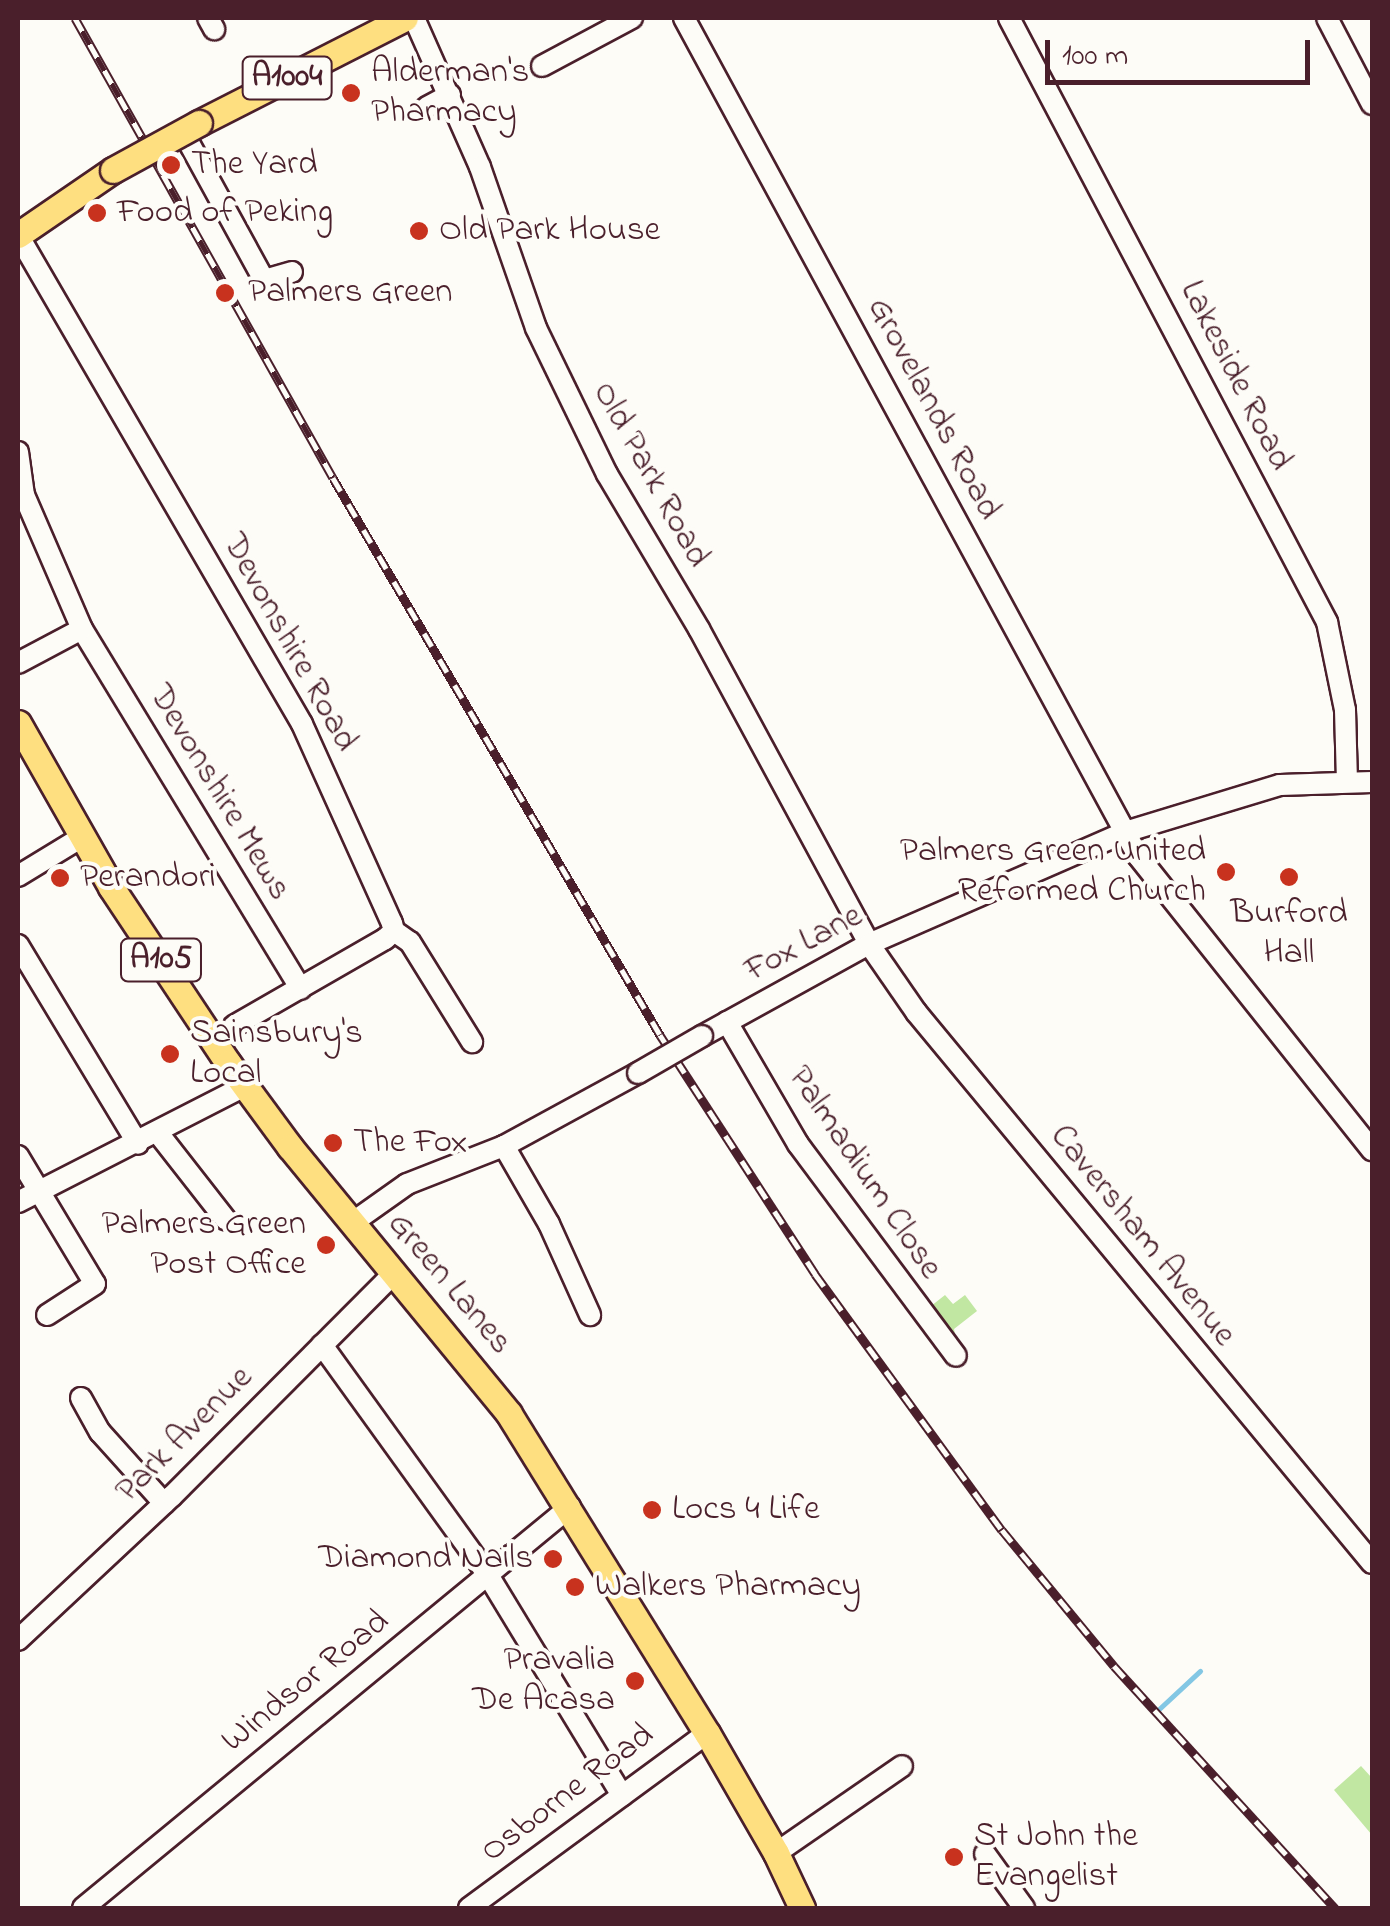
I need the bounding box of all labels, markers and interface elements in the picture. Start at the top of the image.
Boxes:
scale bar [1050,20,1315,82]
text: 100 m [1062,35,1128,79]
road number: A1004 [240,51,334,105]
place label: Alderman's Pharmacy [371,52,529,134]
marker: Alderman's Pharmacy [340,82,362,104]
place label: The Yard [191,144,318,186]
marker: The Yard [160,154,182,176]
place label: Food of Peking [117,192,333,234]
marker: Food of Peking [86,202,108,224]
place label: Old Park House [439,210,660,252]
marker: Old Park House [408,220,430,242]
place label: Palmers Green [248,272,453,314]
street label: Lakeside Road [1169,274,1301,478]
marker: Palmers Green [212,280,238,306]
street label: Grovelands Road [857,291,1009,527]
street label: Old Park Road [582,375,718,575]
street label: Devonshire Road [212,527,366,759]
street label: Devonshire Mews [138,678,300,908]
place label: Palmers Green United Reformed Church [900,831,1206,913]
place label: Perandori [80,857,216,899]
marker: Palmers Green United Reformed Church [1215,861,1237,883]
marker: Burford Hall [1278,866,1300,888]
marker: Perandori [49,867,71,889]
place label: Burford Hall [1230,893,1348,975]
street label: Fox Lane [738,896,870,992]
road number: A105 [119,933,204,987]
place label: Sainsbury's Local [190,1013,363,1095]
marker: Sainsbury's Local [159,1043,181,1065]
street label: Palmadium Close [777,1059,951,1287]
street label: Caversham Avenue [1040,1117,1244,1355]
place label: The Fox [353,1122,468,1164]
marker: The Fox [322,1132,344,1154]
place label: Palmers Green Post Office [101,1204,306,1286]
street label: Green Lanes [377,1204,521,1364]
marker: Palmers Green Post Office [315,1234,337,1256]
street label: Park Avenue [108,1358,262,1512]
place label: Locs 4 Life [672,1489,820,1531]
marker: Locs 4 Life [641,1499,663,1521]
place label: Diamond Nails [319,1538,533,1580]
marker: Diamond Nails [542,1548,564,1570]
place label: Walkers Pharmacy [595,1566,861,1608]
marker: Walkers Pharmacy [564,1576,586,1598]
street label: Windsor Road [214,1602,398,1762]
place label: Pravalia De Acasa [472,1640,615,1722]
marker: Pravalia De Acasa [624,1670,646,1692]
street label: Osborne Road [473,1715,663,1873]
place label: St John the Evangelist [974,1816,1138,1898]
marker: St John the Evangelist [943,1846,965,1868]

